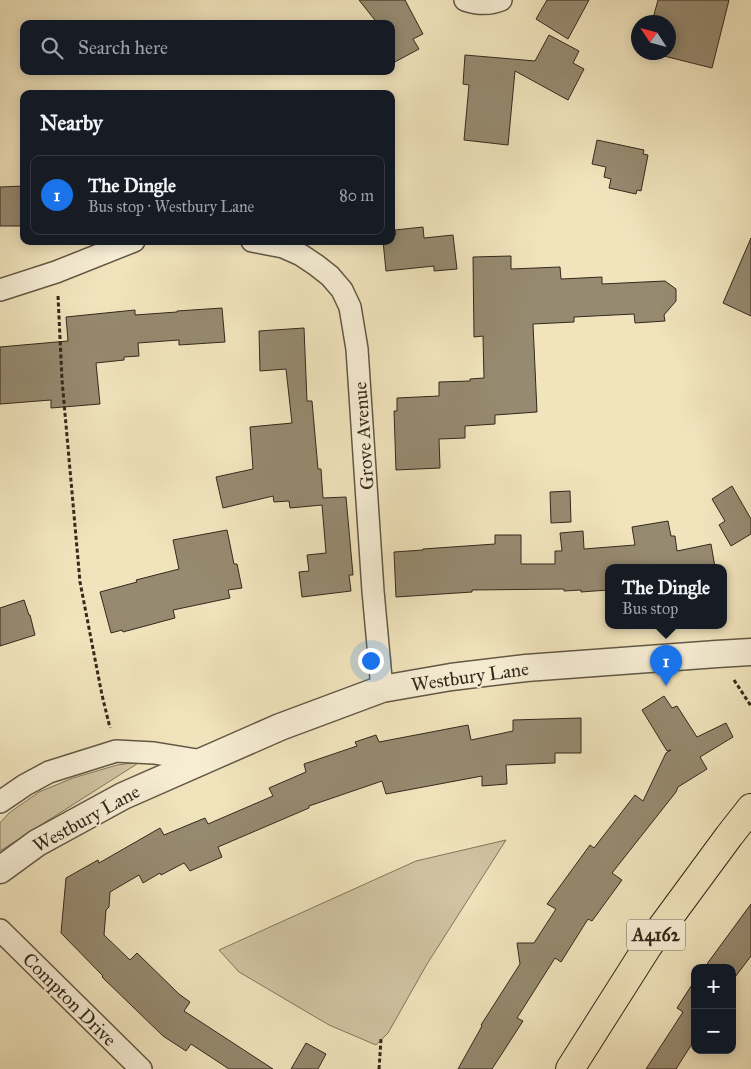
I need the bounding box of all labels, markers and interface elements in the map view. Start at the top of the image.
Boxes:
north arrow [631,15,676,60]
search box [20,20,395,75]
icon: search [38,34,66,62]
text: Search here [78,36,168,59]
text: Nearby [40,110,103,136]
text: The Dingle [88,174,176,197]
text: 1 [54,186,60,205]
text: 80 m [339,186,374,205]
text: Bus stop · Westbury Lane [88,197,254,216]
street label: Grove Avenue [348,381,379,491]
popup [605,564,727,629]
text: The Dingle [622,576,710,599]
text: Bus stop [622,599,678,618]
pin: 1 [650,645,682,686]
your location [358,648,384,674]
street label: Westbury Lane [410,657,530,696]
street label: Westbury Lane [29,780,144,857]
road number: A4162 [627,920,685,950]
street label: Compton Drive [18,948,121,1051]
map controls [691,964,736,1054]
button: + [691,964,736,1009]
button: − [691,1009,736,1054]

